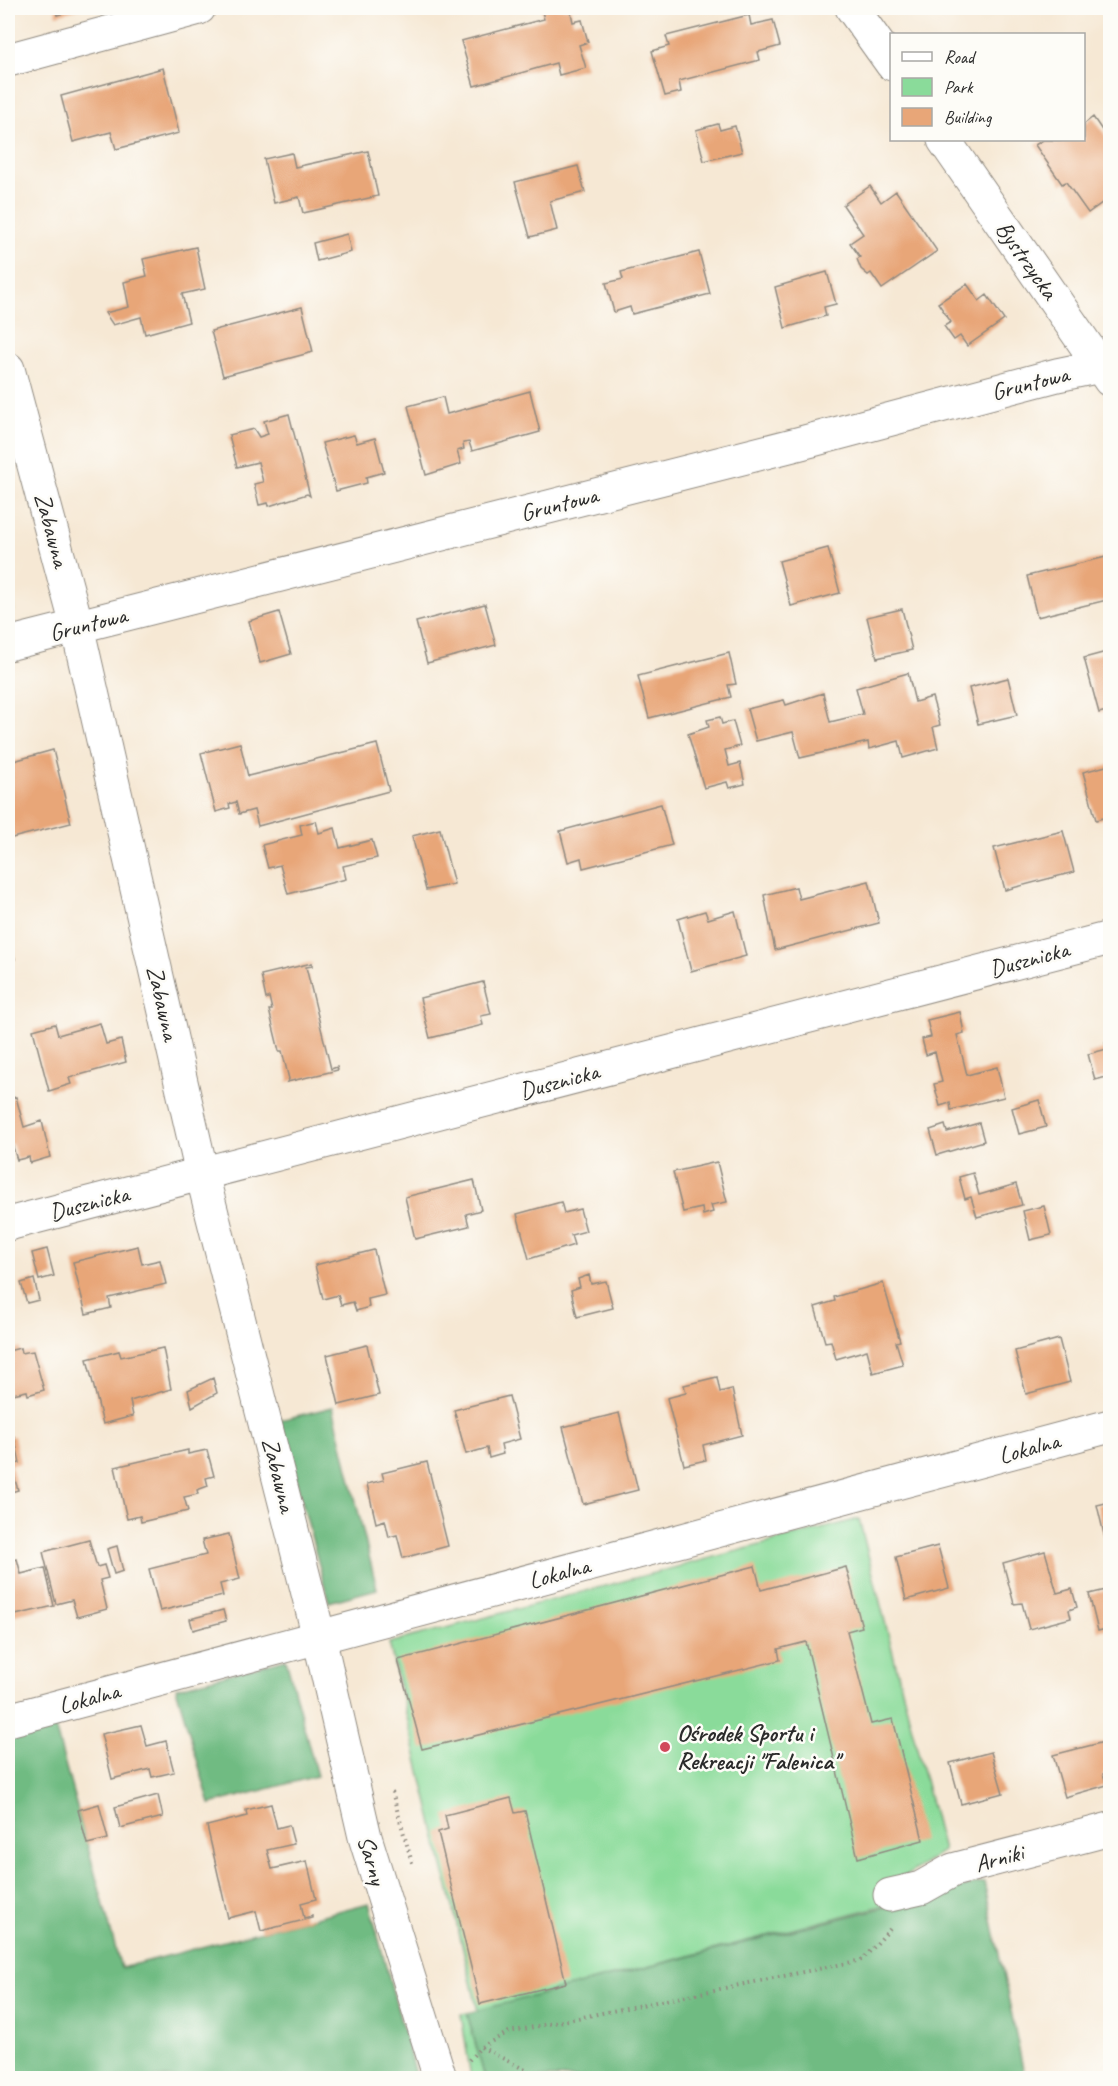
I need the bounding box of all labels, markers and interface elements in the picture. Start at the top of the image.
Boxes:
legend [890,33,1085,141]
text: Road [944,46,977,68]
text: Park [944,76,974,98]
text: Building [944,106,993,128]
street label: Bystrzycka [989,215,1066,306]
street label: Gruntowa [988,358,1074,407]
street label: Gruntowa [517,479,603,528]
street label: Zabawna [28,490,77,572]
street label: Gruntowa [46,599,132,648]
street label: Dusznicka [986,933,1074,984]
street label: Zabawna [140,963,187,1045]
street label: Dusznicka [516,1055,604,1106]
street label: Dusznicka [46,1178,134,1227]
street label: Lokalna [995,1425,1065,1470]
street label: Zabawna [255,1435,303,1517]
street label: Lokalna [525,1550,595,1595]
street label: Lokalna [55,1675,125,1720]
place label: Ośrodek Sportu i Rekreacji "Falenica" [677,1718,844,1776]
marker: Ośrodek Sportu i Rekreacji "Falenica" [658,1740,672,1754]
street label: Sarny [351,1832,394,1890]
street label: Arniki [971,1837,1029,1879]

